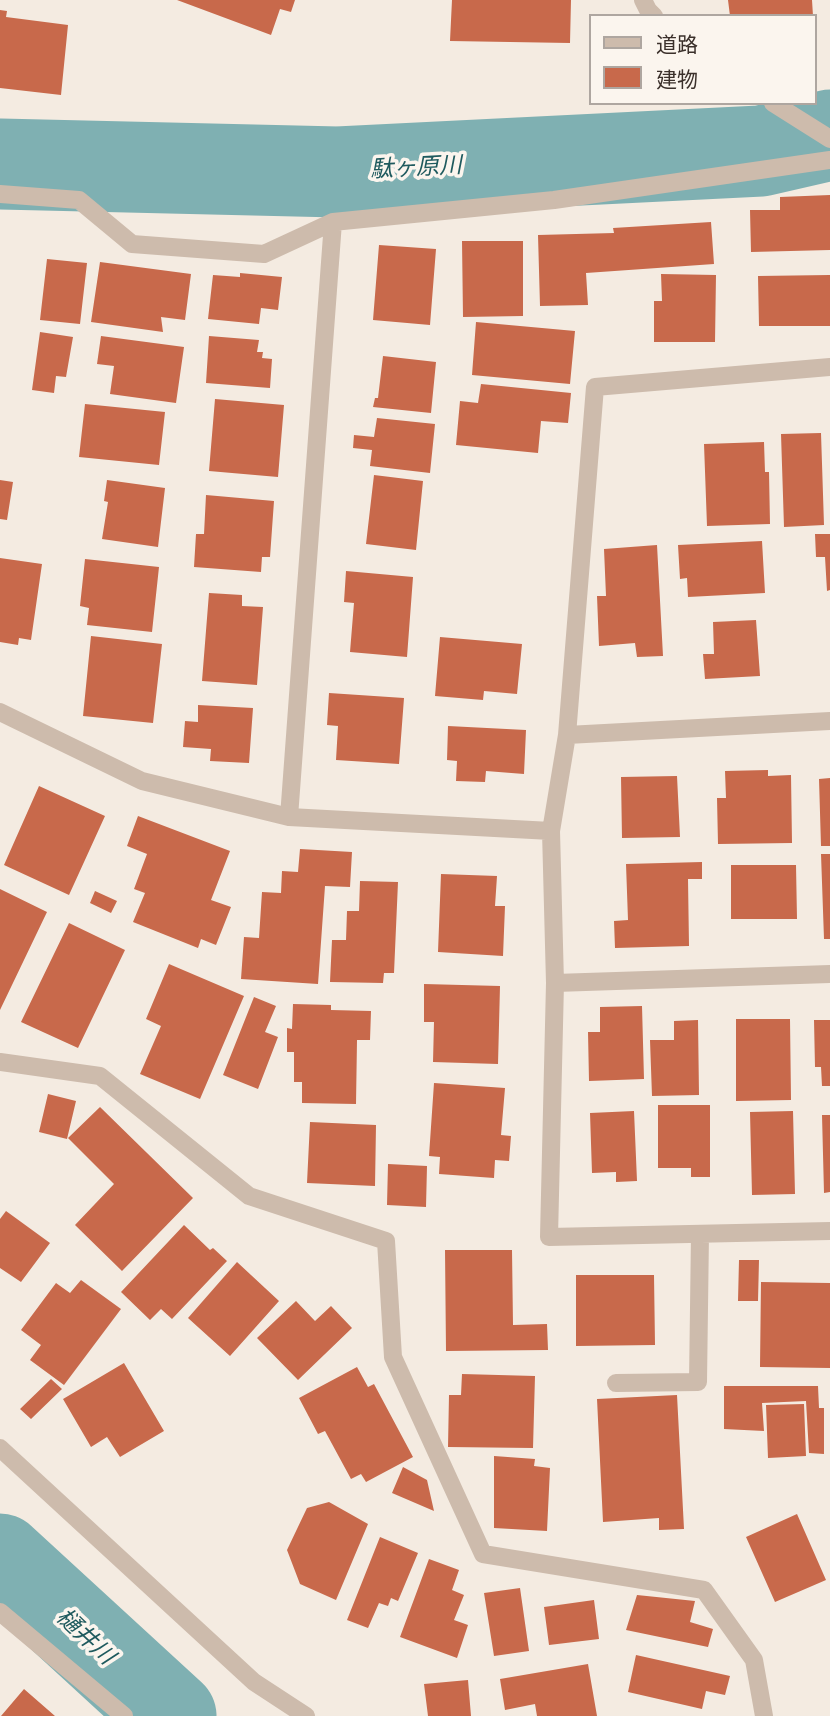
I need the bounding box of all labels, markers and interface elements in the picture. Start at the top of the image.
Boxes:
legend [588,14,816,105]
text: 道路 [656,31,698,58]
text: 建物 [656,66,698,93]
water label: 駄ヶ原川 [369,152,463,184]
water label: 樋井川 [50,1603,120,1671]

